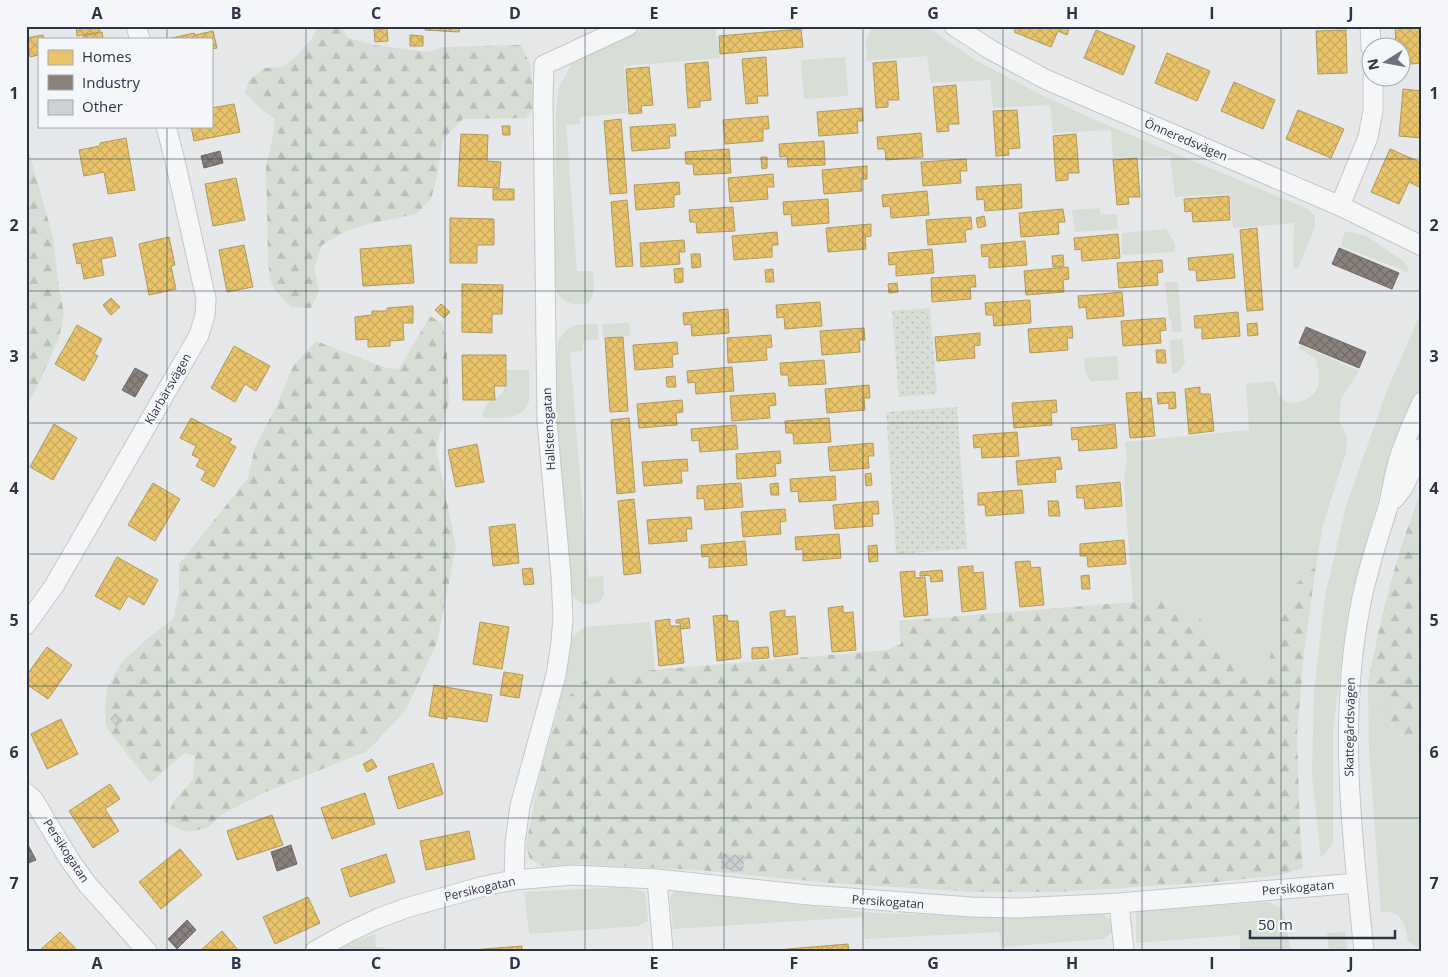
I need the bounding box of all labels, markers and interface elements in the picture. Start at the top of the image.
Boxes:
text: A [91,2,103,24]
text: B [231,2,241,24]
text: C [371,2,381,24]
text: D [509,2,521,24]
text: E [650,2,659,24]
text: F [790,2,798,24]
text: G [927,2,939,24]
text: H [1066,2,1078,24]
text: I [1209,2,1215,24]
text: J [1346,2,1354,24]
legend [38,38,212,128]
north arrow [1360,38,1410,88]
text: Homes [82,46,132,66]
text: N [1362,57,1383,72]
text: Industry [82,72,140,92]
text: 1 [9,82,19,104]
text: 1 [1429,82,1439,104]
text: Other [82,96,123,116]
street label: Önneredsvägen [1142,114,1230,165]
text: 2 [9,214,19,236]
text: 2 [1429,214,1439,236]
text: 3 [9,345,19,367]
text: 3 [1429,345,1439,367]
street label: Klarbärsvägen [140,350,195,428]
street label: Hallstensgatan [538,387,559,471]
text: 4 [9,477,19,499]
text: 4 [1429,477,1439,499]
text: 5 [9,609,19,631]
text: 5 [1429,609,1439,631]
street label: Skattegårdsvägen [1340,677,1359,777]
text: 6 [9,741,19,763]
text: 6 [1429,741,1439,763]
street label: Persikogatan [40,816,93,886]
text: 7 [9,872,19,894]
street label: Persikogatan [443,872,517,905]
text: 7 [1429,872,1439,894]
street label: Persikogatan [1261,876,1335,899]
street label: Persikogatan [851,890,925,913]
scale bar [1250,907,1396,939]
text: 50 m [1258,914,1293,934]
text: A [91,952,103,974]
text: B [231,952,241,974]
text: C [371,952,381,974]
text: D [509,952,521,974]
text: E [650,952,659,974]
text: F [790,952,798,974]
text: G [927,952,939,974]
text: H [1066,952,1078,974]
text: I [1209,952,1215,974]
text: J [1346,952,1354,974]

